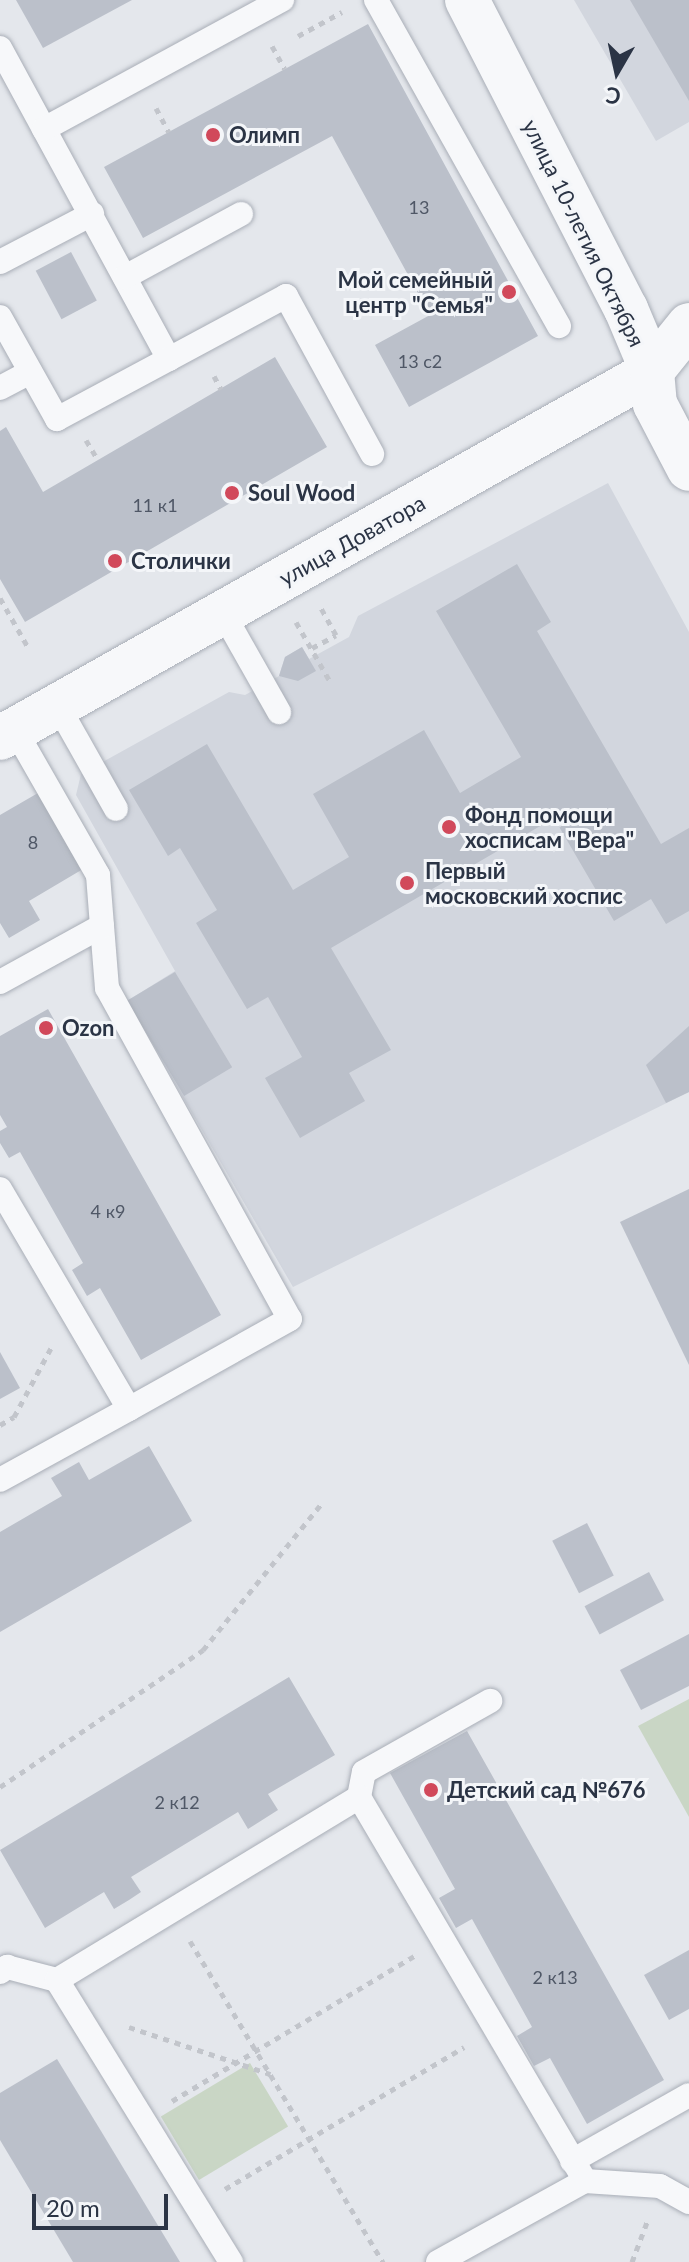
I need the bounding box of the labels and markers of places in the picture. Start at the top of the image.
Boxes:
place label: Олимп [229,122,300,148]
marker: Олимп [204,126,222,144]
place label: Мой семейный центр "Семья" [338,266,493,318]
marker: Мой семейный центр "Семья" [500,283,518,301]
place label: Soul Wood [248,480,355,506]
marker: Soul Wood [223,484,241,502]
place label: Столички [131,548,231,574]
marker: Столички [106,552,124,570]
place label: Фонд помощи хосписам "Вера" [465,801,634,852]
marker: Фонд помощи хосписам "Вера" [440,818,458,836]
place label: Первый московский хоспис [425,857,623,908]
marker: Первый московский хоспис [396,872,418,894]
place label: Ozon [62,1015,115,1041]
marker: Ozon [37,1019,55,1037]
place label: Детский сад №676 [447,1777,646,1803]
marker: Детский сад №676 [422,1781,440,1799]

